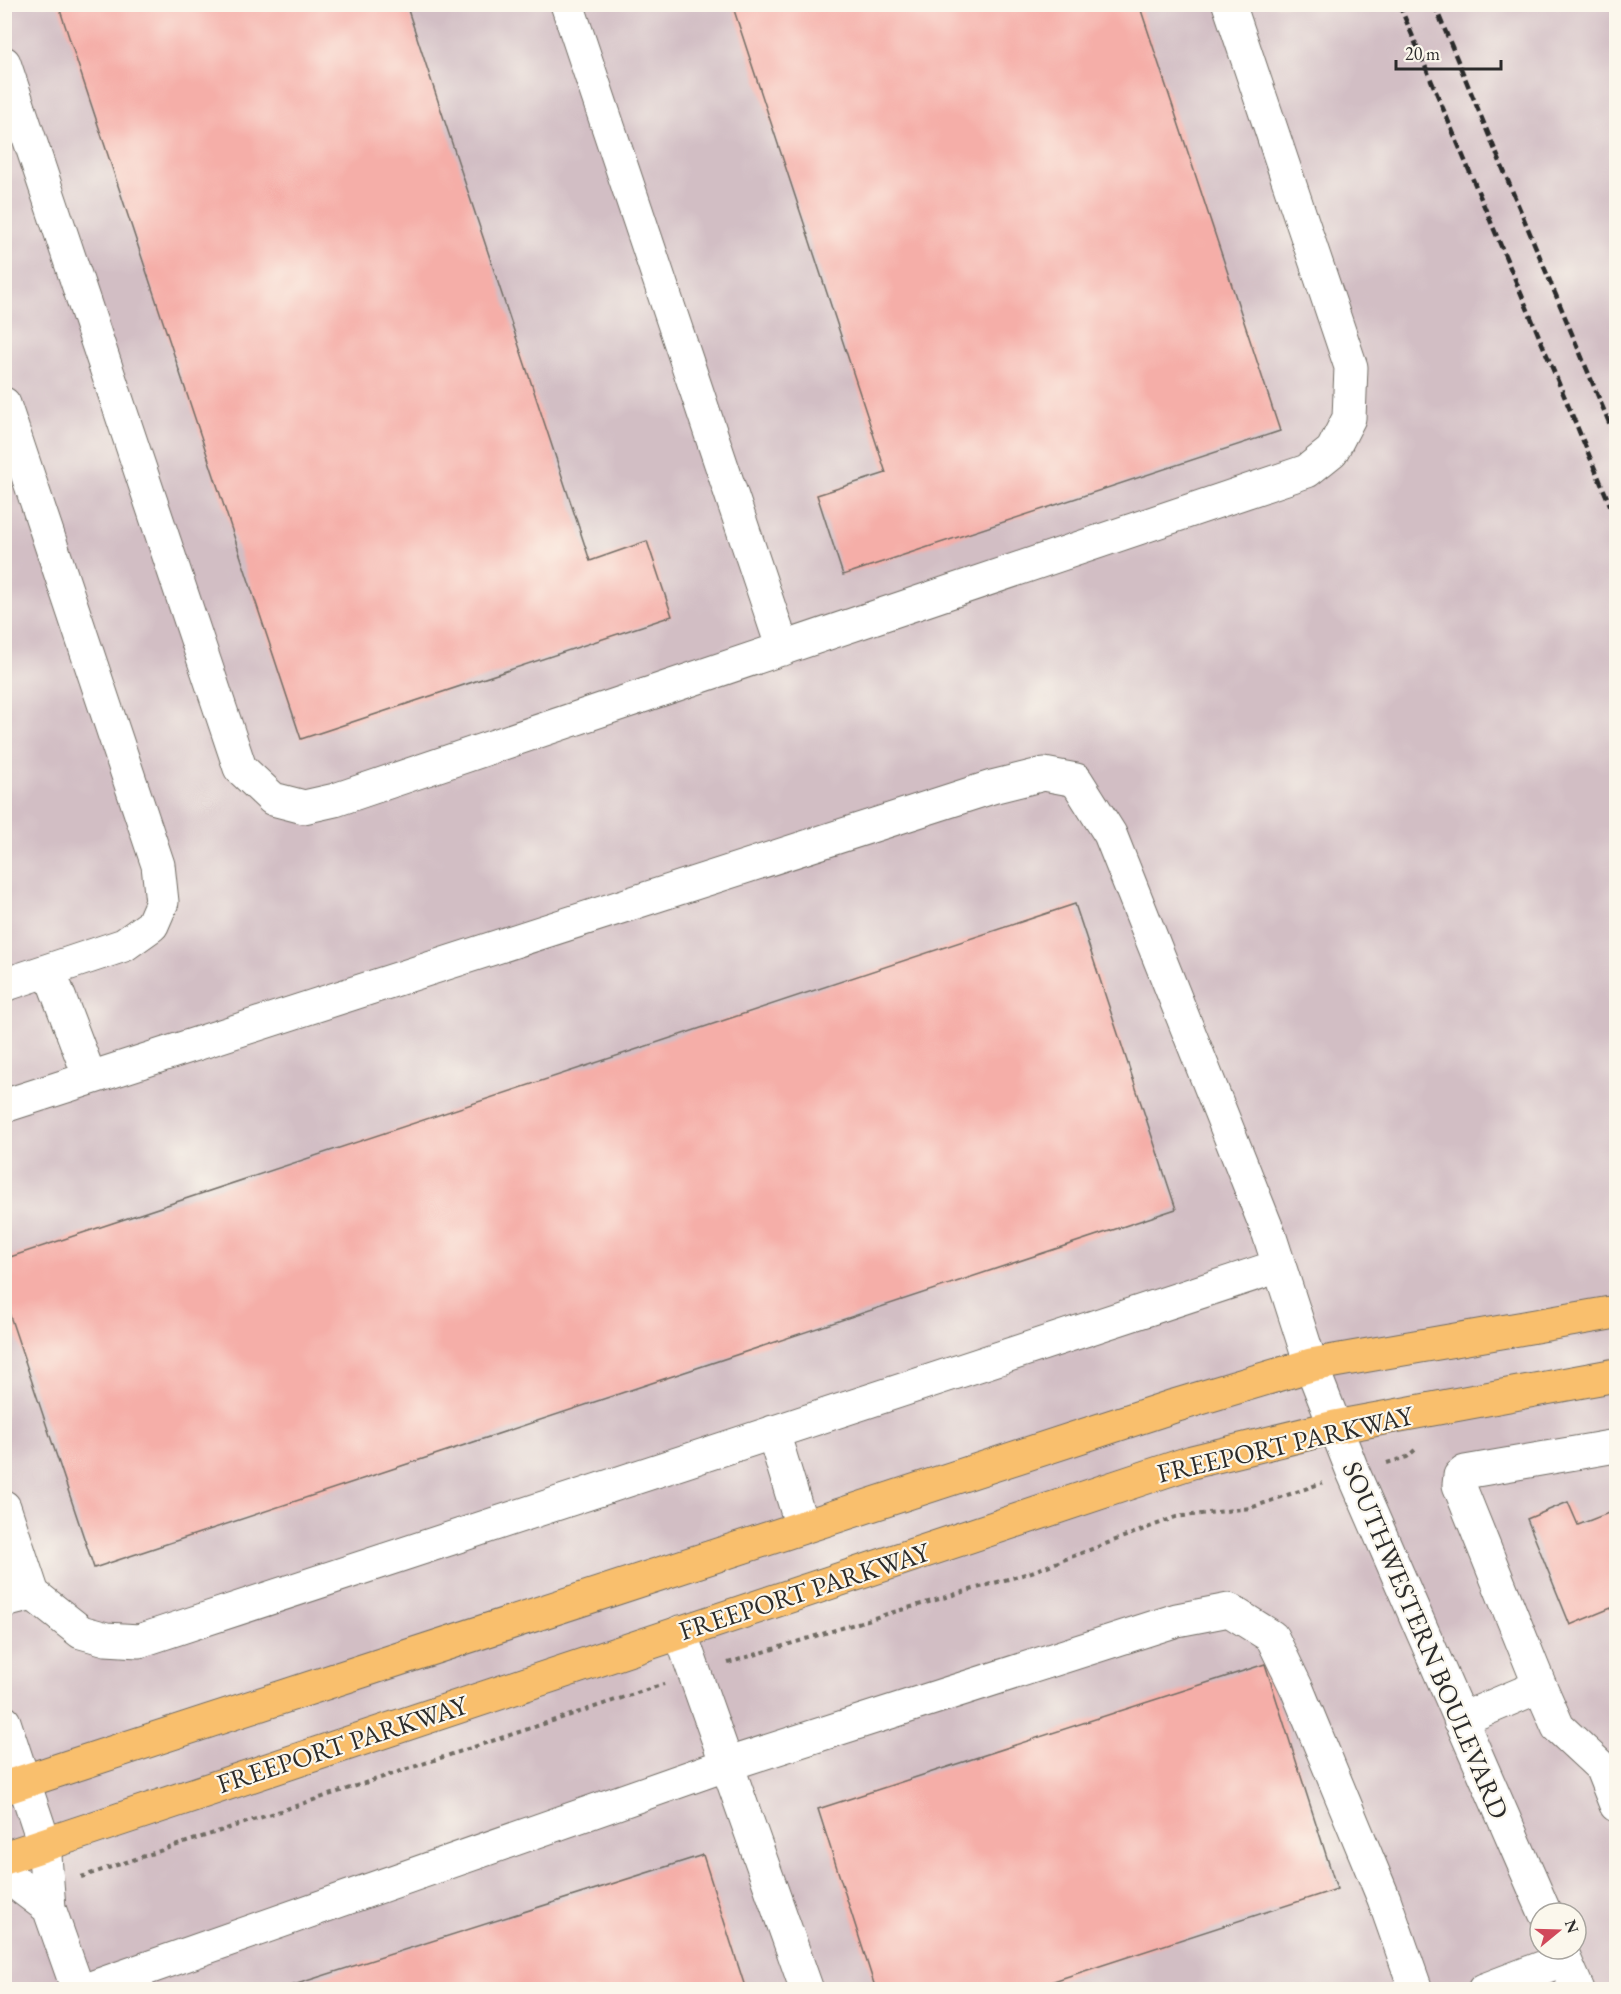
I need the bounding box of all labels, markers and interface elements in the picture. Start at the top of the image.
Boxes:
scale bar [1396,33,1501,71]
text: 20 m [1405,42,1440,65]
street label: FREEPORT PARKWAY [1154,1397,1418,1490]
street label: SOUTHWESTERN BOULEVARD [1335,1456,1517,1824]
street label: FREEPORT PARKWAY [674,1534,935,1648]
street label: FREEPORT PARKWAY [212,1687,473,1801]
north arrow [1528,1901,1588,1961]
text: N [1560,1917,1584,1936]

